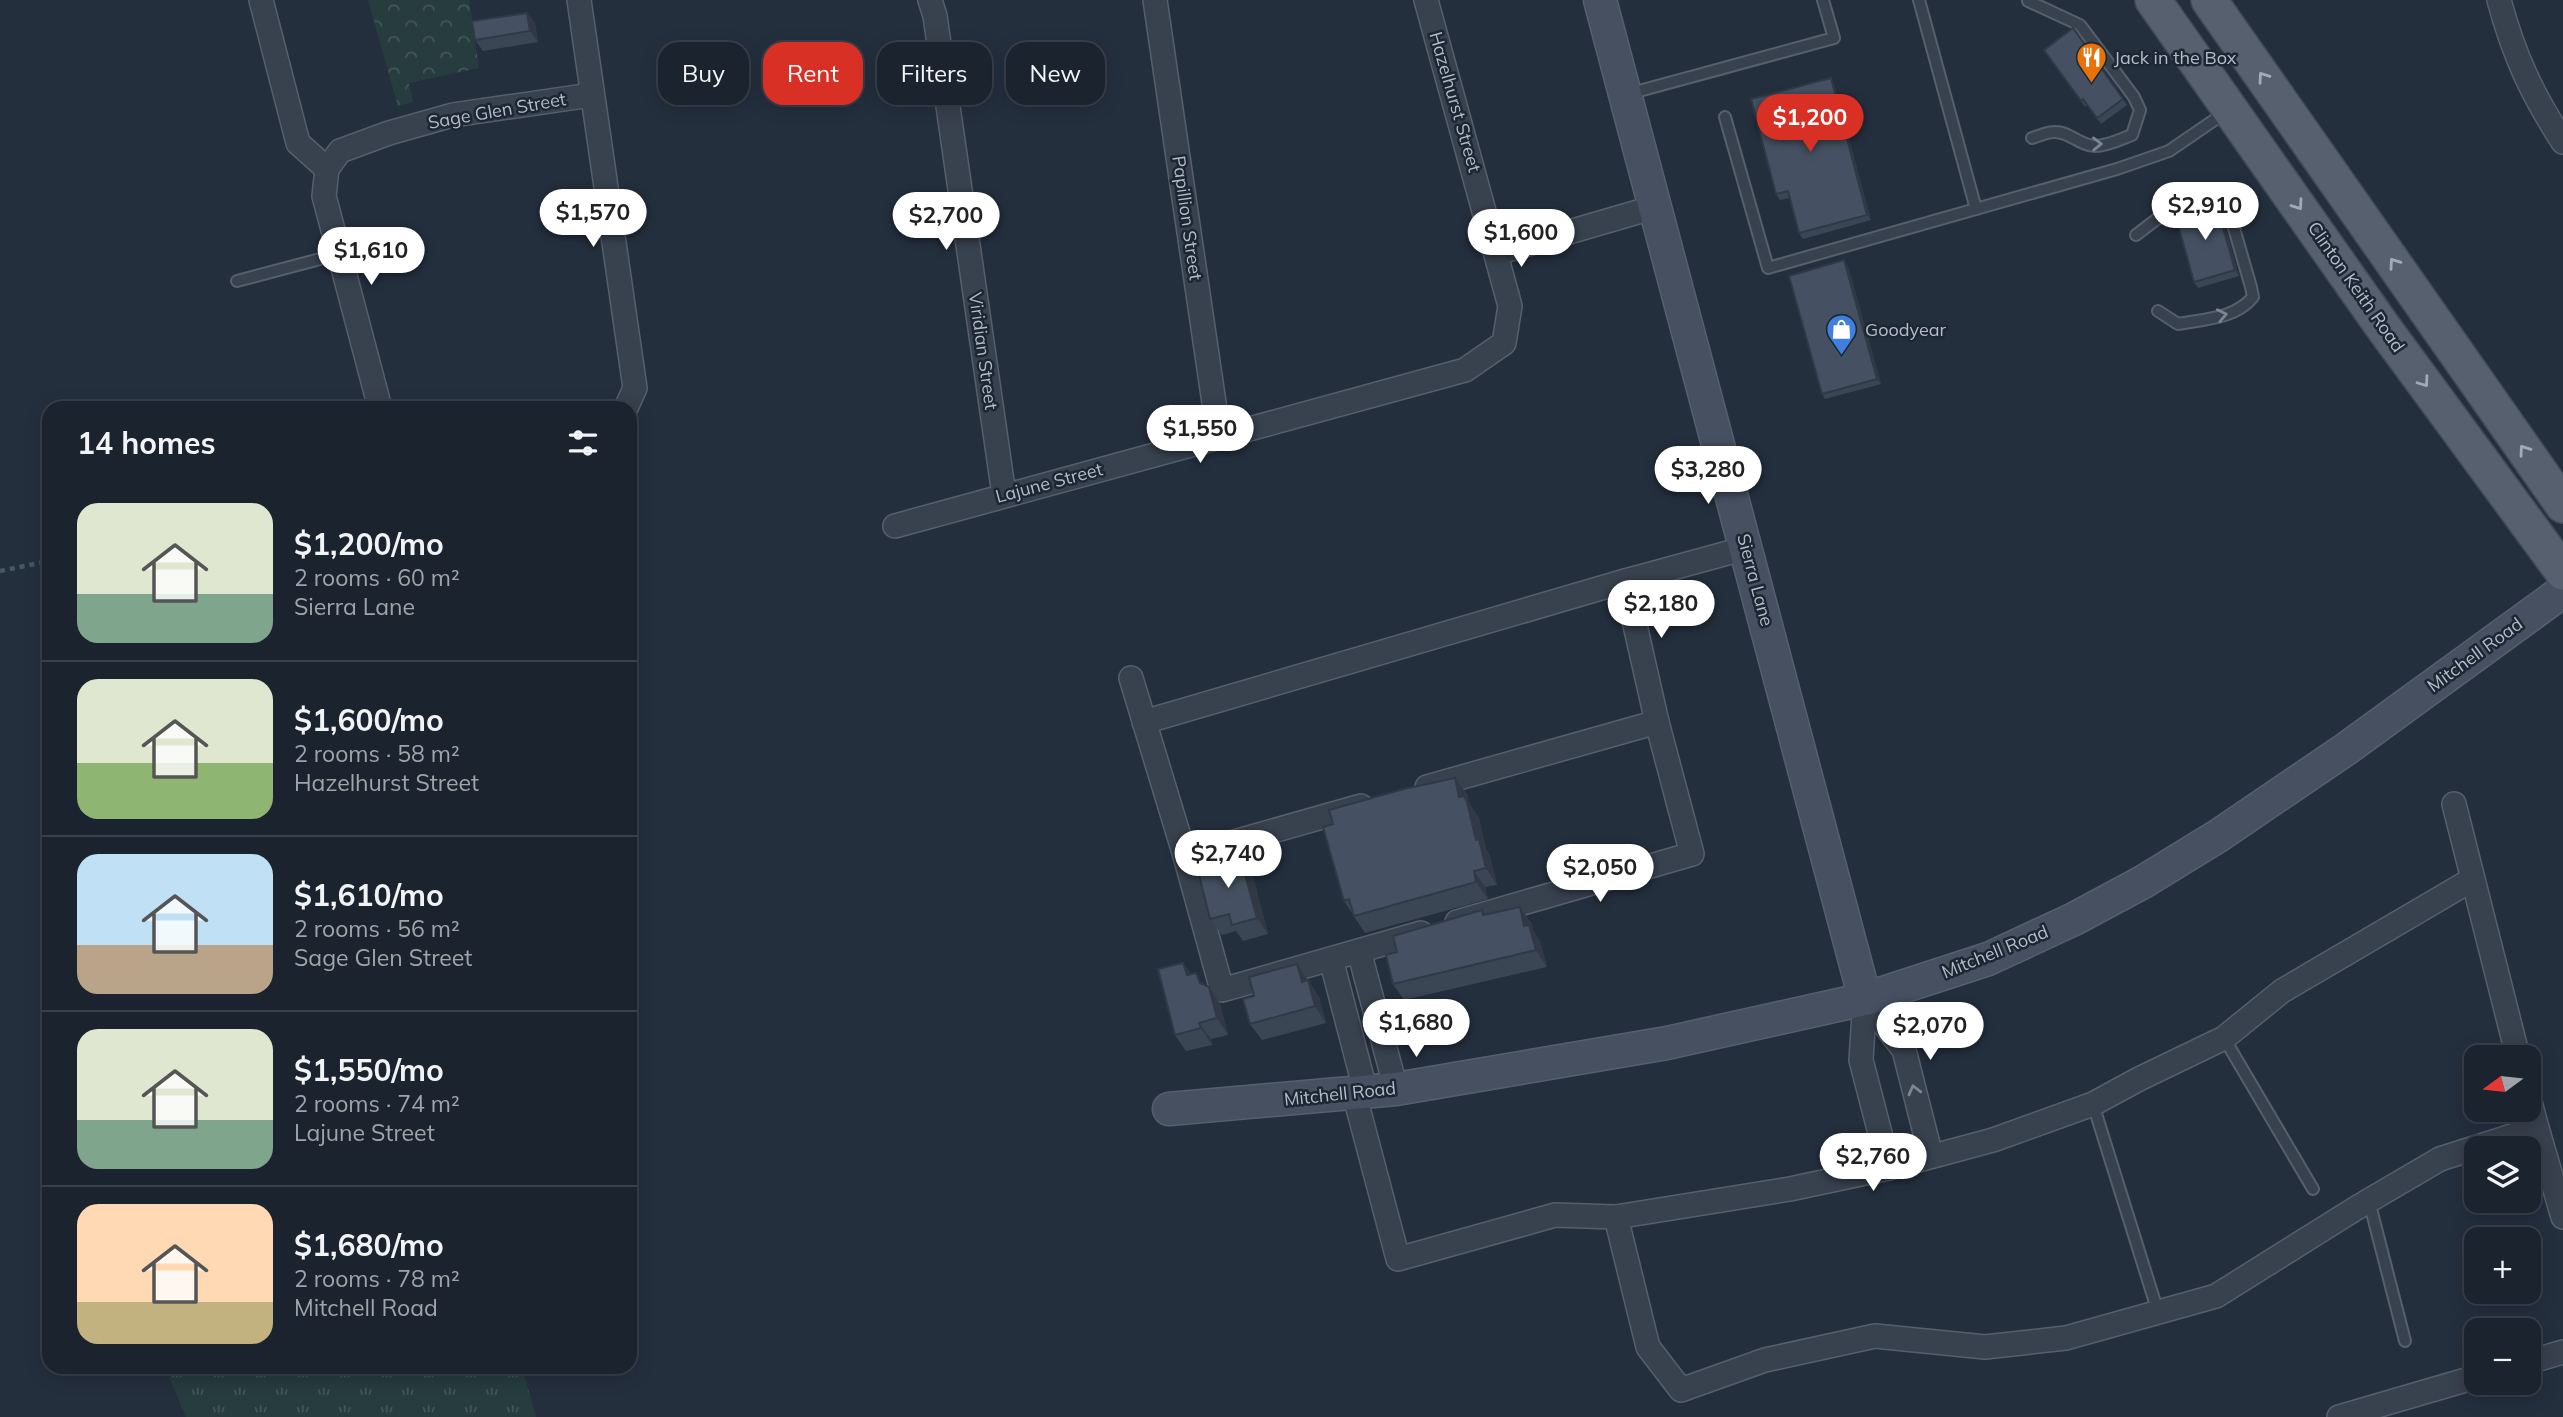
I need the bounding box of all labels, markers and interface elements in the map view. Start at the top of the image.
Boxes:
street label: Hazelhurst Street [1424,29,1486,175]
restaurant icon: Jack in the Box [2074,41,2108,85]
chip: Buy [658,42,749,105]
chip: Rent [763,42,863,105]
chip: Filters [877,42,992,105]
chip: New [1006,42,1105,105]
place label: Jack in the Box [2114,46,2237,69]
one-way arrow [2259,72,2271,85]
street label: Sage Glen Street [426,87,568,134]
pin: $1,200 [1753,94,1867,154]
text: $1,200 [1773,102,1847,131]
one-way arrow [2092,136,2103,152]
street label: Papillion Street [1167,154,1208,282]
pin: $2,910 [2148,182,2262,242]
pin: $1,570 [536,190,650,249]
text: $2,910 [2168,190,2242,219]
pin: $2,700 [889,192,1003,252]
text: $1,570 [556,197,630,226]
one-way arrow [2290,197,2302,210]
text: $2,700 [909,200,983,229]
pin: $1,600 [1464,210,1578,269]
text: $1,600 [1484,217,1558,246]
street label: Clinton Keith Road [2303,217,2410,356]
pin: $1,610 [314,228,428,287]
text: $1,610 [334,235,408,264]
one-way arrow [2390,258,2402,271]
street label: Viridian Street [964,291,1003,411]
one-way arrow [2216,309,2228,324]
shop icon: Goodyear [1825,313,1859,357]
place label: Goodyear [1865,318,1947,341]
one-way arrow [2415,374,2428,387]
pin: $1,550 [1143,406,1257,465]
text: $1,550 [1163,413,1237,442]
text: 14 homes [77,424,216,462]
icon: filters [564,424,602,462]
one-way arrow [2520,445,2532,458]
pin: $3,280 [1651,447,1765,506]
text: $3,280 [1671,454,1745,483]
street label: Lajune Street [993,457,1105,508]
text: $1,200/mo [294,525,444,563]
icon: home [133,531,217,615]
street label: Sierra Lane [1732,531,1779,629]
text: 2 rooms · 60 m² [294,563,460,592]
pin: $2,180 [1604,580,1718,640]
text: $2,180 [1624,588,1698,617]
text: Sierra Lane [294,592,415,621]
street label: Mitchell Road [2422,612,2527,697]
text: $1,600/mo [294,701,444,739]
icon: home [133,707,217,791]
text: 2 rooms · 58 m² [294,739,460,768]
text: Hazelhurst Street [294,768,479,797]
pin: $2,740 [1171,830,1285,890]
text: $2,740 [1191,838,1265,867]
pin: $2,050 [1543,844,1657,904]
text: $2,050 [1563,852,1637,881]
text: $1,610/mo [294,876,444,914]
icon: home [133,882,217,966]
text: 2 rooms · 56 m² [294,914,460,943]
street label: Mitchell Road [1938,920,2051,983]
text: Sage Glen Street [294,943,472,972]
pin: $1,680 [1359,1000,1473,1059]
pin: $2,070 [1873,1002,1987,1062]
text: $1,680 [1379,1007,1453,1036]
text: $2,070 [1893,1010,1967,1039]
north arrow [2464,1045,2541,1122]
map controls [2464,1045,2541,1395]
text: $1,550/mo [294,1051,444,1089]
icon: home [133,1057,217,1141]
street label: Mitchell Road [1283,1076,1397,1111]
one-way arrow [1908,1084,1922,1096]
text: 2 rooms · 74 m² [294,1089,460,1118]
text: Lajune Street [294,1118,435,1147]
pin: $2,760 [1816,1134,1930,1193]
button: layers [2464,1136,2541,1213]
text: $2,760 [1836,1141,1910,1170]
text: $1,680/mo [294,1226,444,1264]
button: + [2464,1227,2541,1304]
icon: home [133,1232,217,1316]
text: 2 rooms · 78 m² [294,1264,460,1293]
text: Mitchell Road [294,1293,438,1322]
button: − [2464,1318,2541,1395]

